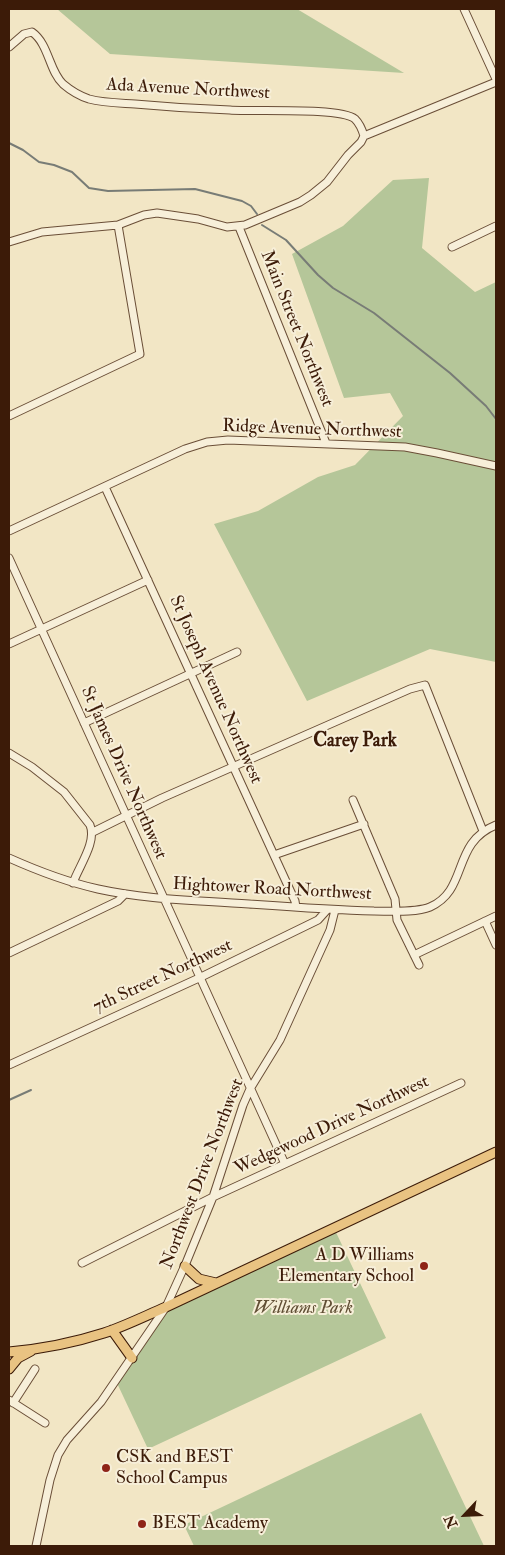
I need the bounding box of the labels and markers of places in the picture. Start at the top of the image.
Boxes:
place label: A D Williams Elementary School [278,1245,414,1288]
marker: A D Williams Elementary School [418,1260,430,1272]
place label: CSK and BEST School Campus [116,1447,233,1490]
marker: CSK and BEST School Campus [100,1462,112,1474]
place label: BEST Academy [152,1513,268,1535]
marker: BEST Academy [136,1518,148,1530]

